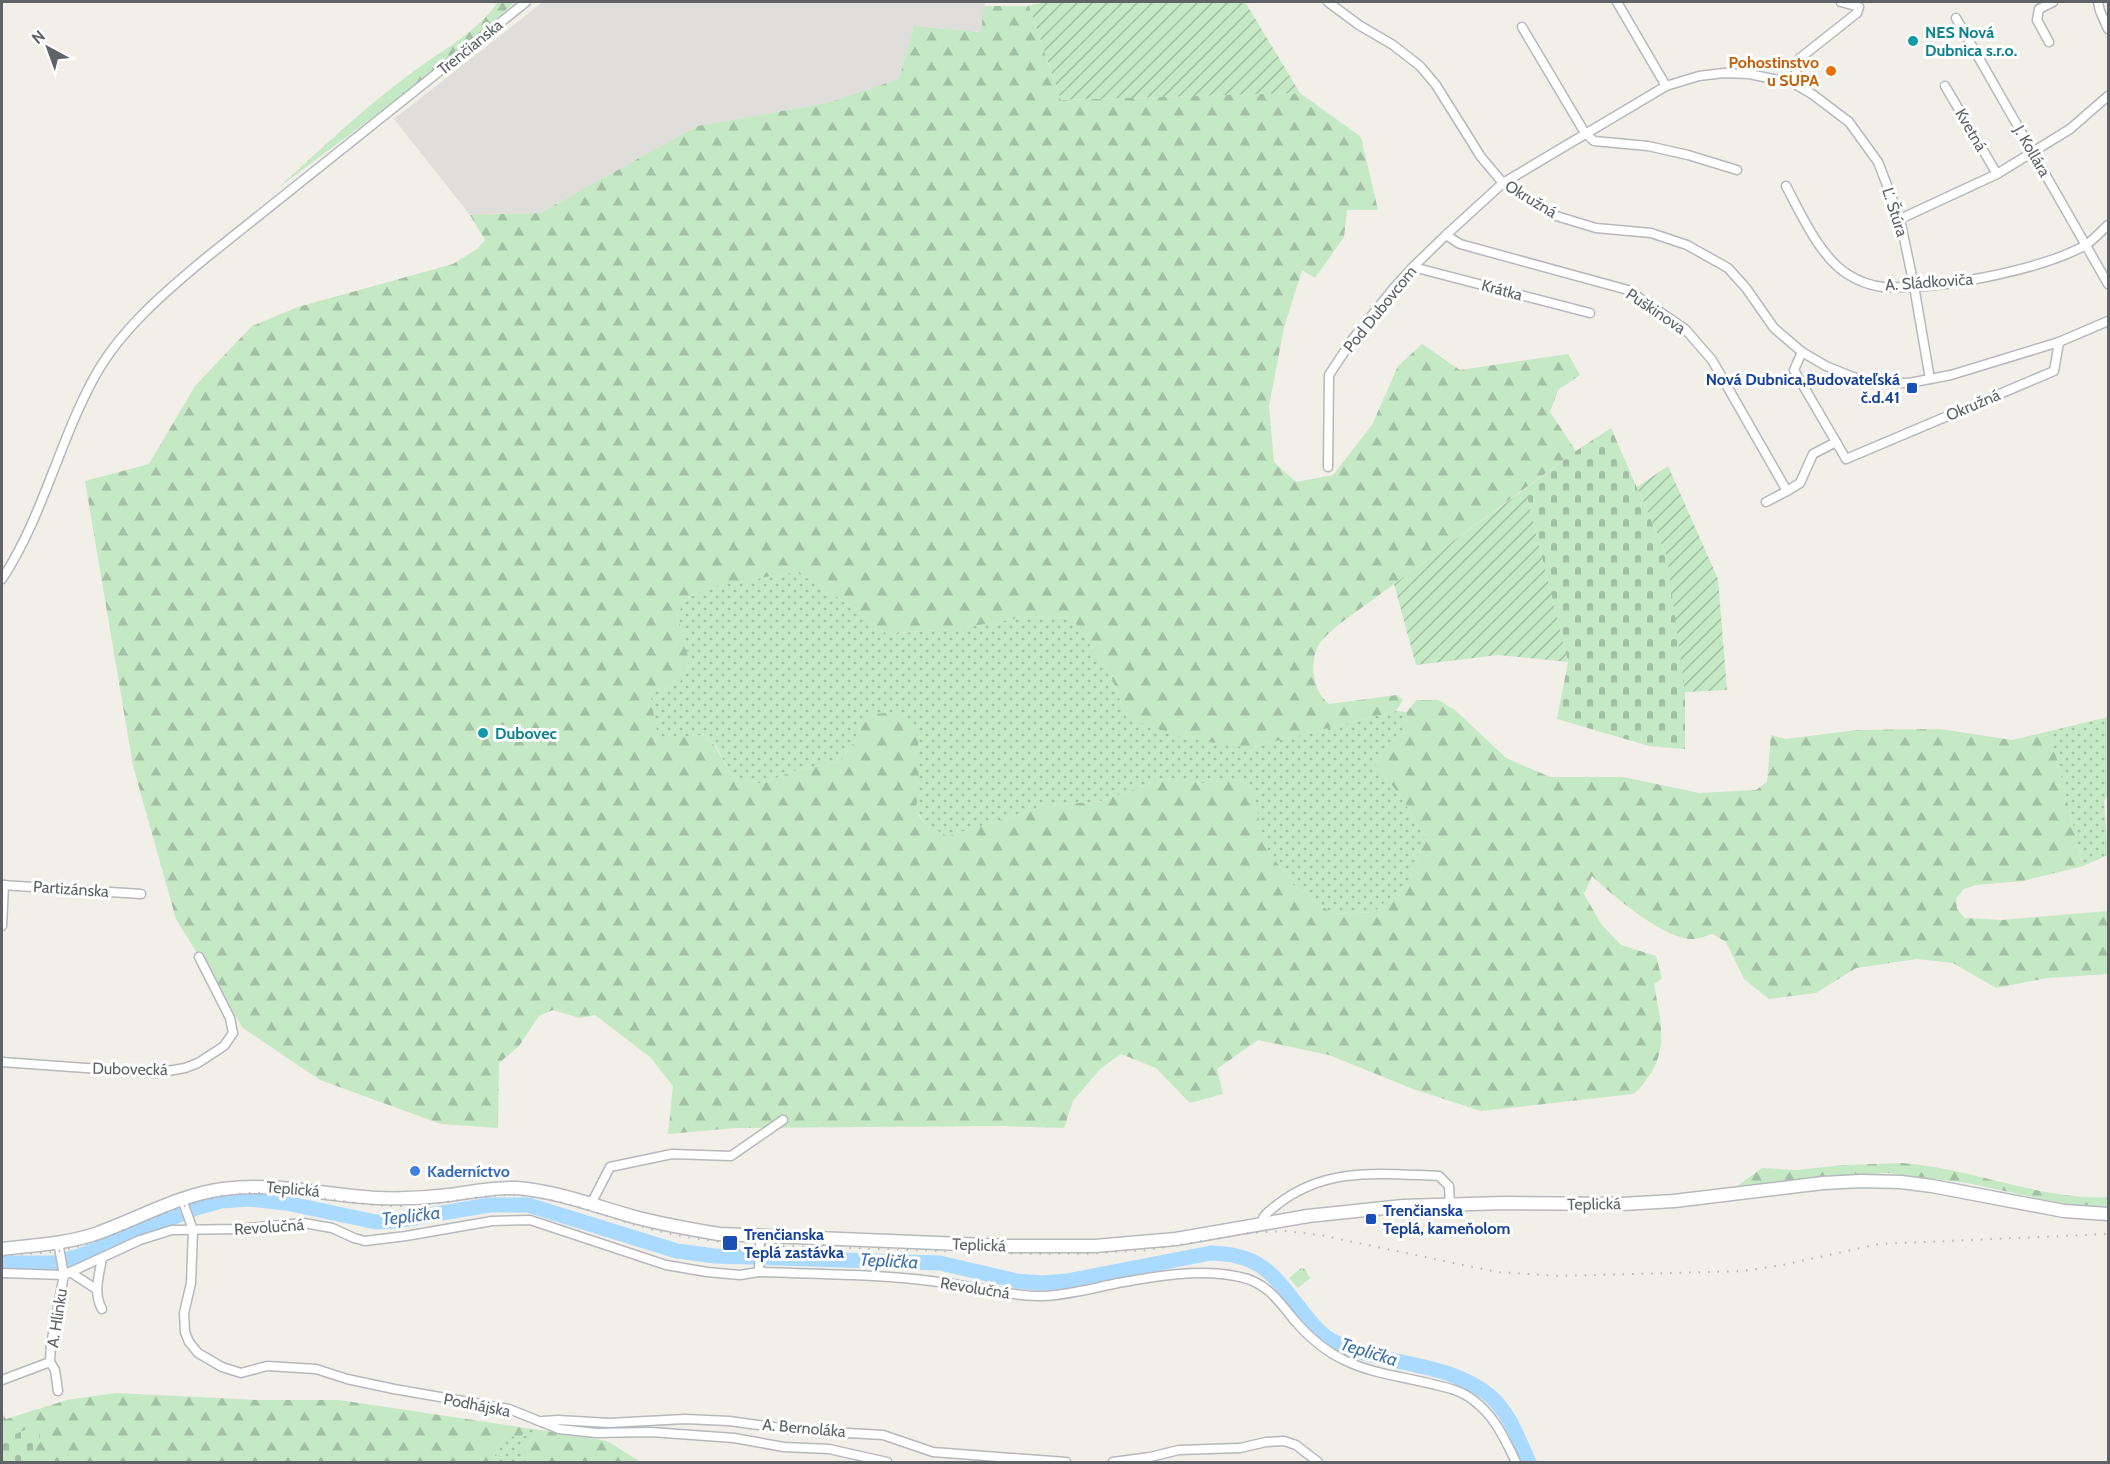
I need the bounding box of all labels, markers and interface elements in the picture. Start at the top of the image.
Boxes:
street label: Trenčianska [434,15,506,79]
north arrow [18,18,78,78]
place label: NES Nová Dubnica s.r.o. [1925,23,2017,60]
text: N [28,26,49,48]
marker: NES Nová Dubnica s.r.o. [1906,34,1920,48]
place label: Pohostinstvo u SUPA [1728,53,1819,90]
marker: Pohostinstvo u SUPA [1824,64,1838,78]
street label: Kvetná [1951,105,1991,155]
street label: J. Kollára [2009,121,2054,180]
street label: Okružná [1502,176,1561,222]
street label: Ľ. Štúra [1878,185,1912,239]
street label: Pod Dubovcom [1339,262,1421,356]
street label: A. Sládkoviča [1884,269,1974,295]
street label: Krátka [1479,275,1525,305]
street label: Puškinova [1623,284,1690,338]
place label: Nová Dubnica,Budovateľská č.d.41 [1706,370,1900,407]
marker: Nová Dubnica,Budovateľská č.d.41 [1905,381,1919,395]
street label: Okružná [1943,385,2003,425]
place label: Dubovec [495,724,557,743]
marker: Dubovec [476,726,490,740]
street label: Partizánska [32,877,110,901]
street label: Dubovecká [92,1059,168,1079]
place label: Kaderníctvo [427,1162,510,1181]
marker: Kaderníctvo [408,1164,422,1178]
street label: Teplická [265,1177,321,1201]
street label: Teplická [1567,1194,1621,1214]
place label: Trenčianska Teplá, kameňolom [1383,1201,1511,1238]
water label: Teplička [381,1202,441,1230]
marker: Trenčianska Teplá, kameňolom [1364,1212,1378,1226]
street label: Revolučná [233,1215,305,1239]
place label: Trenčianska Teplá zastávka [744,1225,844,1262]
marker: Trenčianska Teplá zastávka [721,1234,739,1252]
street label: Teplická [952,1235,1006,1255]
water label: Teplička [859,1248,919,1274]
street label: Revolučná [939,1273,1011,1303]
street label: A. Hlinku [43,1287,71,1349]
water label: Teplička [1338,1333,1400,1371]
street label: Podhájska [442,1389,512,1421]
street label: A. Bernoláka [762,1415,847,1441]

